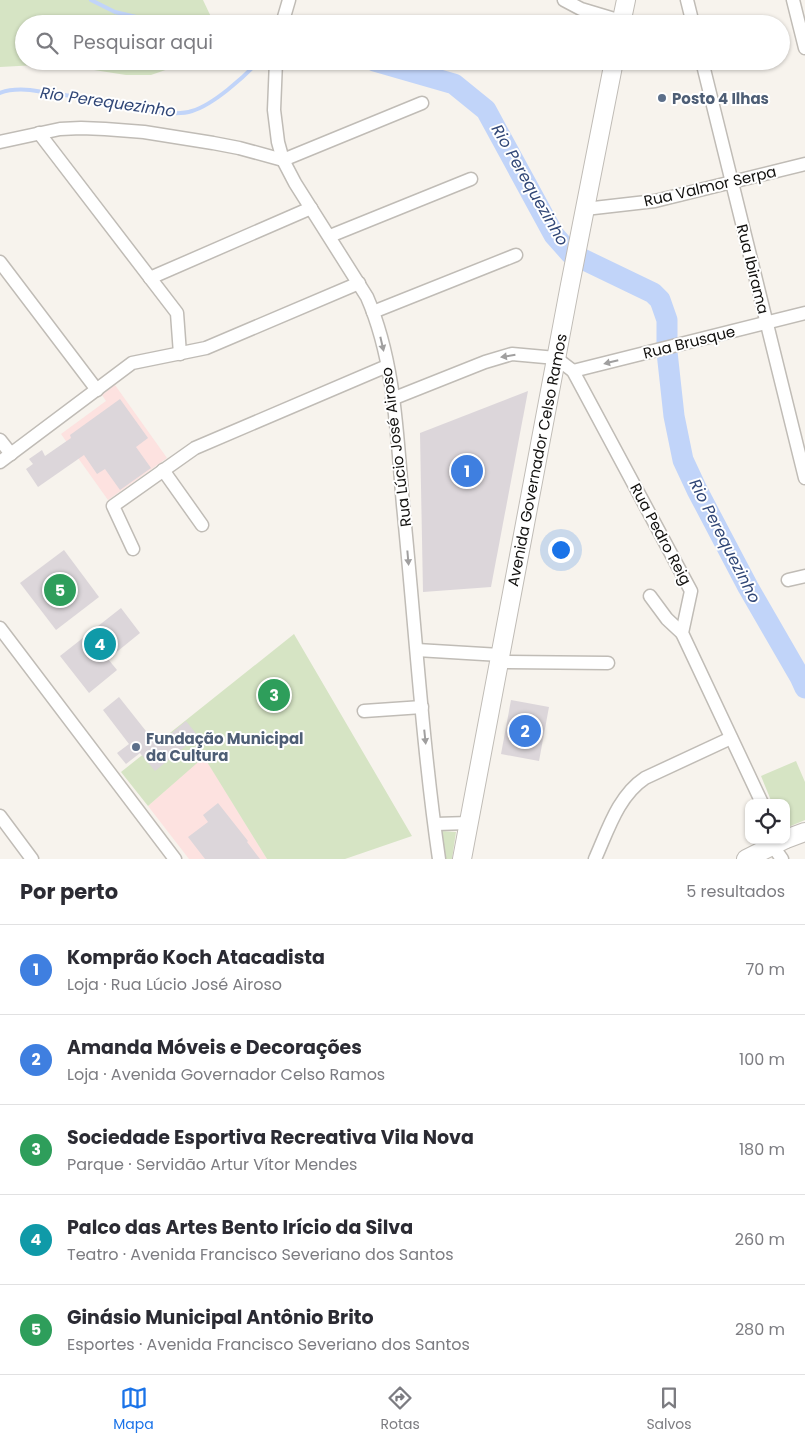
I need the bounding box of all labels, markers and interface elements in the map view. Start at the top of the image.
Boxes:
search box [15,15,790,70]
icon: search [33,29,61,57]
text: Pesquisar aqui [73,29,213,56]
water label: Rio Perequezinho [39,81,177,123]
place label: Posto 4 Ilhas [672,88,769,109]
marker: Posto 4 Ilhas [656,92,668,104]
water label: Rio Perequezinho [486,120,574,250]
street label: Rua Valmor Serpa [642,161,778,211]
street label: Rua Ibirama [732,222,774,316]
street label: Rua Brusque [641,320,737,364]
street label: Avenida Governador Celso Ramos [502,332,572,588]
one-way arrow [378,337,386,352]
one-way arrow [499,352,515,360]
one-way arrow [604,358,619,366]
street label: Rua Lúcio José Airoso [376,366,416,528]
pin: 1 [451,452,483,490]
water label: Rio Perequezinho [684,475,766,607]
street label: Rua Pedro Reig [625,479,697,589]
your location [548,537,574,563]
one-way arrow [405,550,413,566]
pin: 5 [44,571,76,609]
pin: 4 [84,625,116,663]
pin: 3 [258,676,290,714]
pin: 2 [509,712,541,750]
place label: Fundação Municipal da Cultura [146,728,304,766]
one-way arrow [421,729,429,745]
marker: Fundação Municipal da Cultura [130,741,142,753]
map controls [745,799,790,844]
button: locate [745,799,790,844]
text: Por perto [20,877,118,906]
text: 5 resultados [686,880,785,903]
text: Komprão Koch Atacadista [67,944,325,971]
text: 1 [33,958,39,981]
text: 70 m [745,958,785,981]
text: Loja · Rua Lúcio José Airoso [67,973,282,996]
text: Amanda Móveis e Decorações [67,1034,362,1061]
text: 2 [31,1048,41,1071]
text: 100 m [739,1048,785,1071]
text: Loja · Avenida Governador Celso Ramos [67,1063,385,1086]
text: Sociedade Esportiva Recreativa Vila Nova [67,1124,474,1151]
text: 3 [31,1138,41,1161]
text: 180 m [739,1138,785,1161]
text: Parque · Servidão Artur Vítor Mendes [67,1153,357,1176]
text: Palco das Artes Bento Irício da Silva [67,1214,413,1241]
text: 4 [31,1228,41,1251]
text: 260 m [735,1228,785,1251]
text: Teatro · Avenida Francisco Severiano dos Santos [67,1243,454,1266]
text: Ginásio Municipal Antônio Brito [67,1304,374,1331]
text: 5 [31,1318,41,1341]
text: 280 m [735,1318,785,1341]
text: Esportes · Avenida Francisco Severiano dos Santos [67,1333,470,1356]
tab: Mapa [113,1384,154,1435]
tab: Rotas [380,1384,420,1435]
tab: Salvos [646,1384,692,1435]

